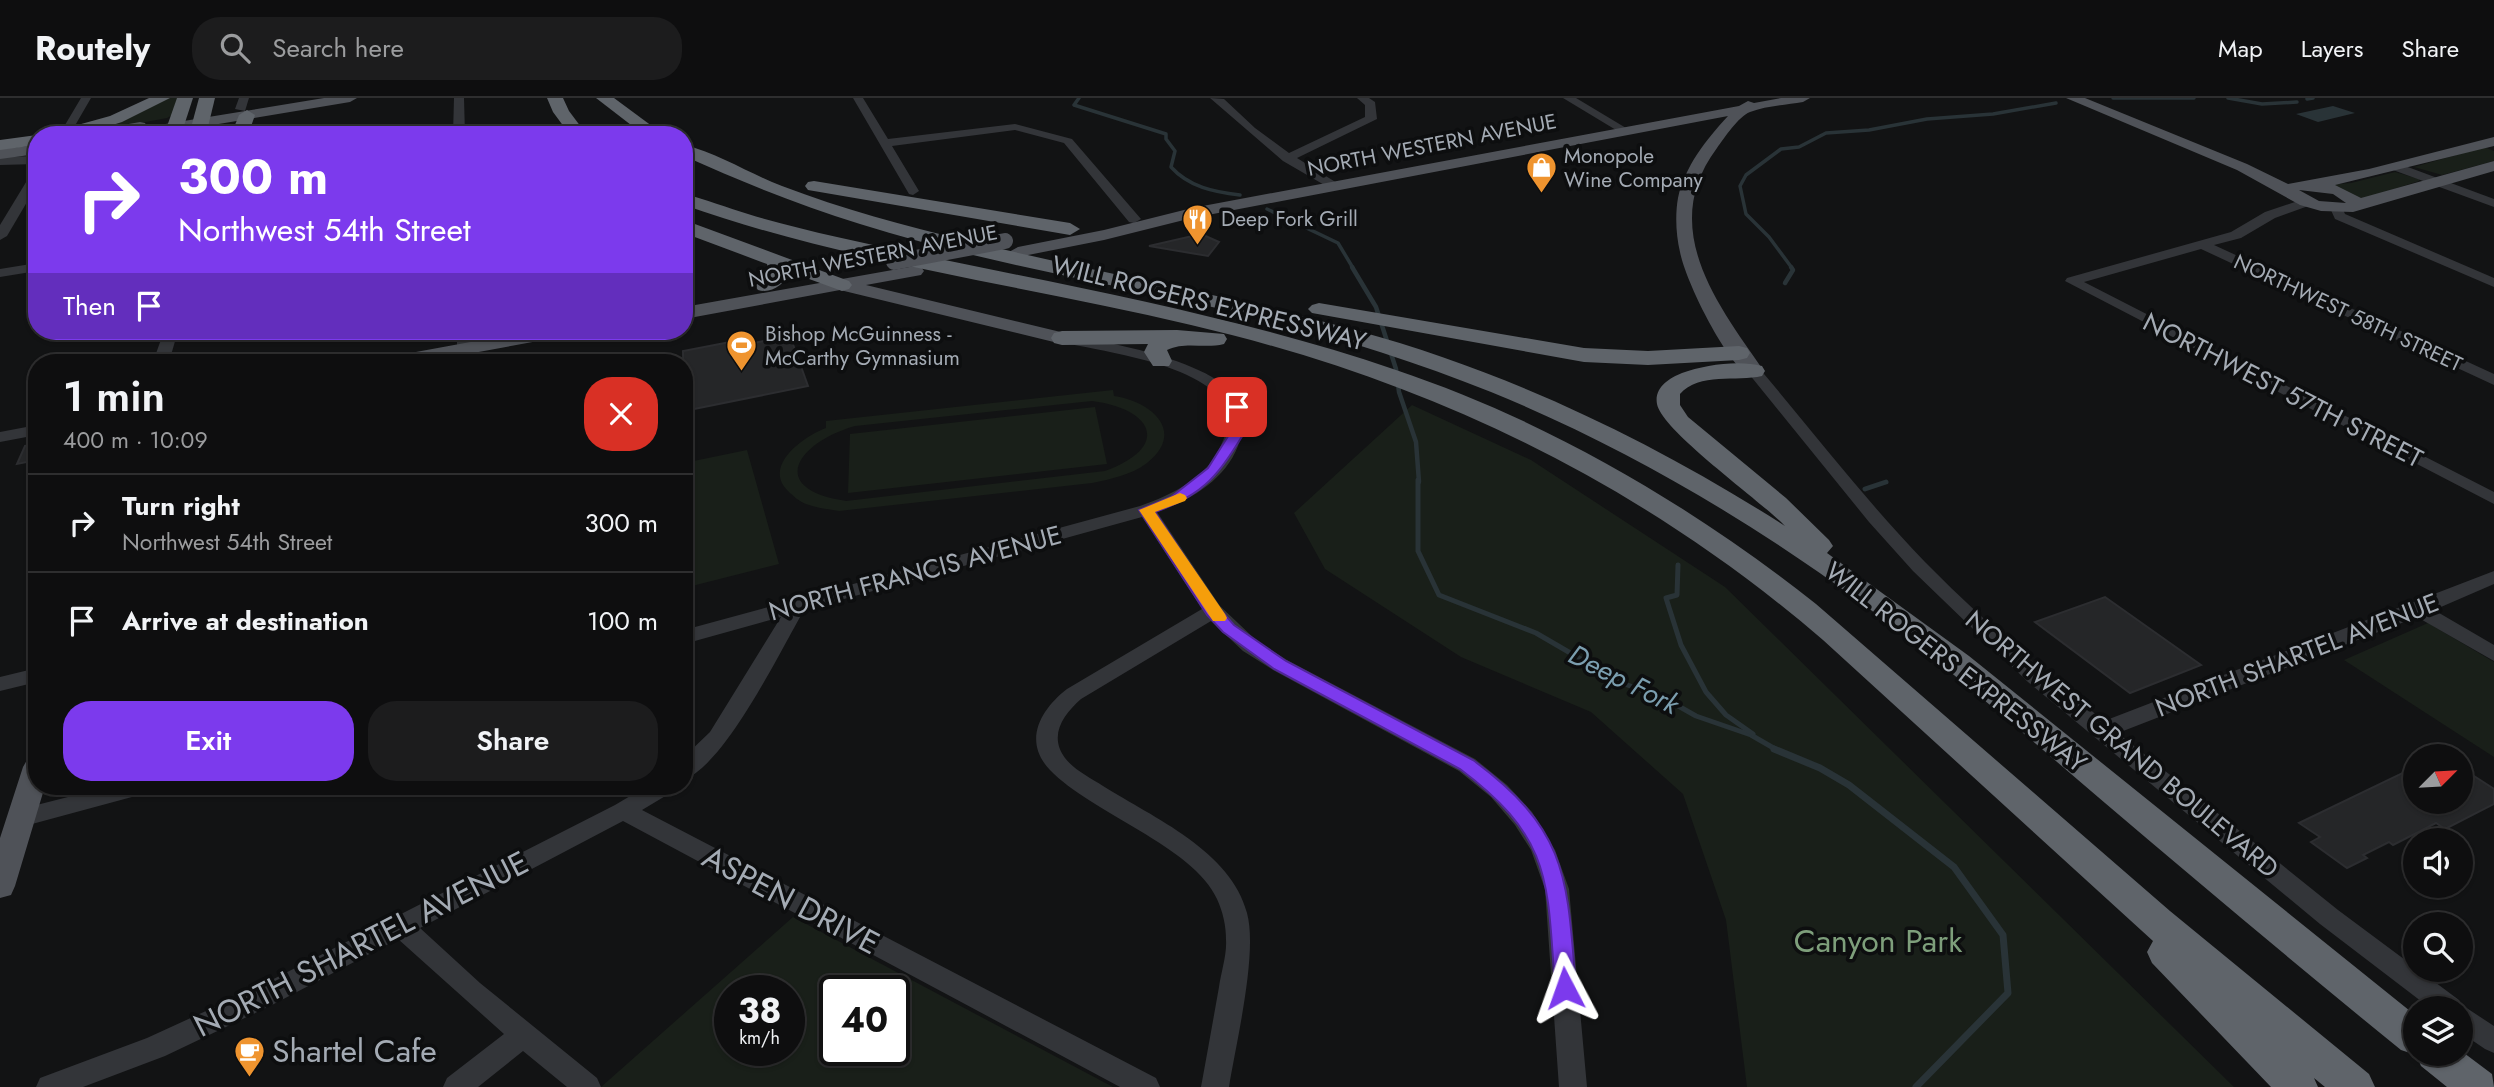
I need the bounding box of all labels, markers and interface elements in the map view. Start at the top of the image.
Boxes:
search box [192,17,682,80]
text: Routely [35,25,150,72]
icon: search [216,29,254,67]
text: Search here [272,29,404,67]
text: Map [2218,31,2263,66]
text: Layers [2301,31,2363,66]
text: Share [2401,31,2459,66]
street label: NORTH WESTERN AVENUE [1305,106,1559,184]
place label: Monopole Wine Company [1564,141,1704,195]
text: 300 m [178,142,328,212]
shop icon: Monopole Wine Company [1524,151,1558,195]
icon: right [63,154,154,245]
restaurant icon: Deep Fork Grill [1181,202,1215,246]
place label: Deep Fork Grill [1221,204,1358,234]
text: Northwest 54th Street [178,207,471,253]
street label: NORTH WESTERN AVENUE [746,217,1000,295]
street label: WILL ROGERS EXPRESSWAY [1048,246,1371,361]
street label: NORTHWEST 58TH STREET [2229,247,2467,379]
text: Then [63,287,116,325]
icon: arrive [130,287,168,325]
street label: NORTHWEST 57TH STREET [2136,303,2430,477]
place label: Bishop McGuinness - McCarthy Gymnasium [765,319,960,373]
sports icon: Bishop McGuinness - McCarthy Gymnasium [725,329,759,373]
text: 1 min [63,366,165,427]
button: close [584,377,658,451]
pin [1207,377,1267,437]
icon: arrive [1218,388,1256,426]
text: 400 m · 10:09 [63,423,208,457]
text: Turn right [122,487,240,525]
icon: right [63,504,101,542]
text: 300 m [585,504,658,542]
street label: NORTH FRANCIS AVENUE [764,516,1066,630]
text: Northwest 54th Street [122,525,332,559]
street label: WILL ROGERS EXPRESSWAY [1817,553,2095,782]
street label: NORTH SHARTEL AVENUE [2150,583,2444,727]
street label: NORTHWEST GRAND BOULEVARD [1957,601,2287,887]
icon: arrive [63,602,101,640]
text: Arrive at destination [122,602,369,640]
text: 100 m [587,602,658,640]
water label: Deep Fork [1561,634,1687,725]
button: Exit [63,701,354,781]
button: Share [368,701,658,781]
north arrow [2403,744,2473,814]
map controls [2403,744,2473,1066]
button: sound [2403,828,2473,898]
street label: ASPEN DRIVE [694,834,888,966]
street label: NORTH SHARTEL AVENUE [186,839,536,1049]
button: search [2403,912,2473,982]
park label: Canyon Park [1794,918,1963,964]
position arrow [1528,951,1602,1025]
speed limit sign: 40 [819,975,910,1066]
text: 38 [738,986,781,1036]
button: layers [2403,996,2473,1066]
text: km/h [739,1025,780,1051]
place label: Shartel Cafe [272,1028,437,1074]
cafe icon: Shartel Cafe [232,1034,266,1078]

